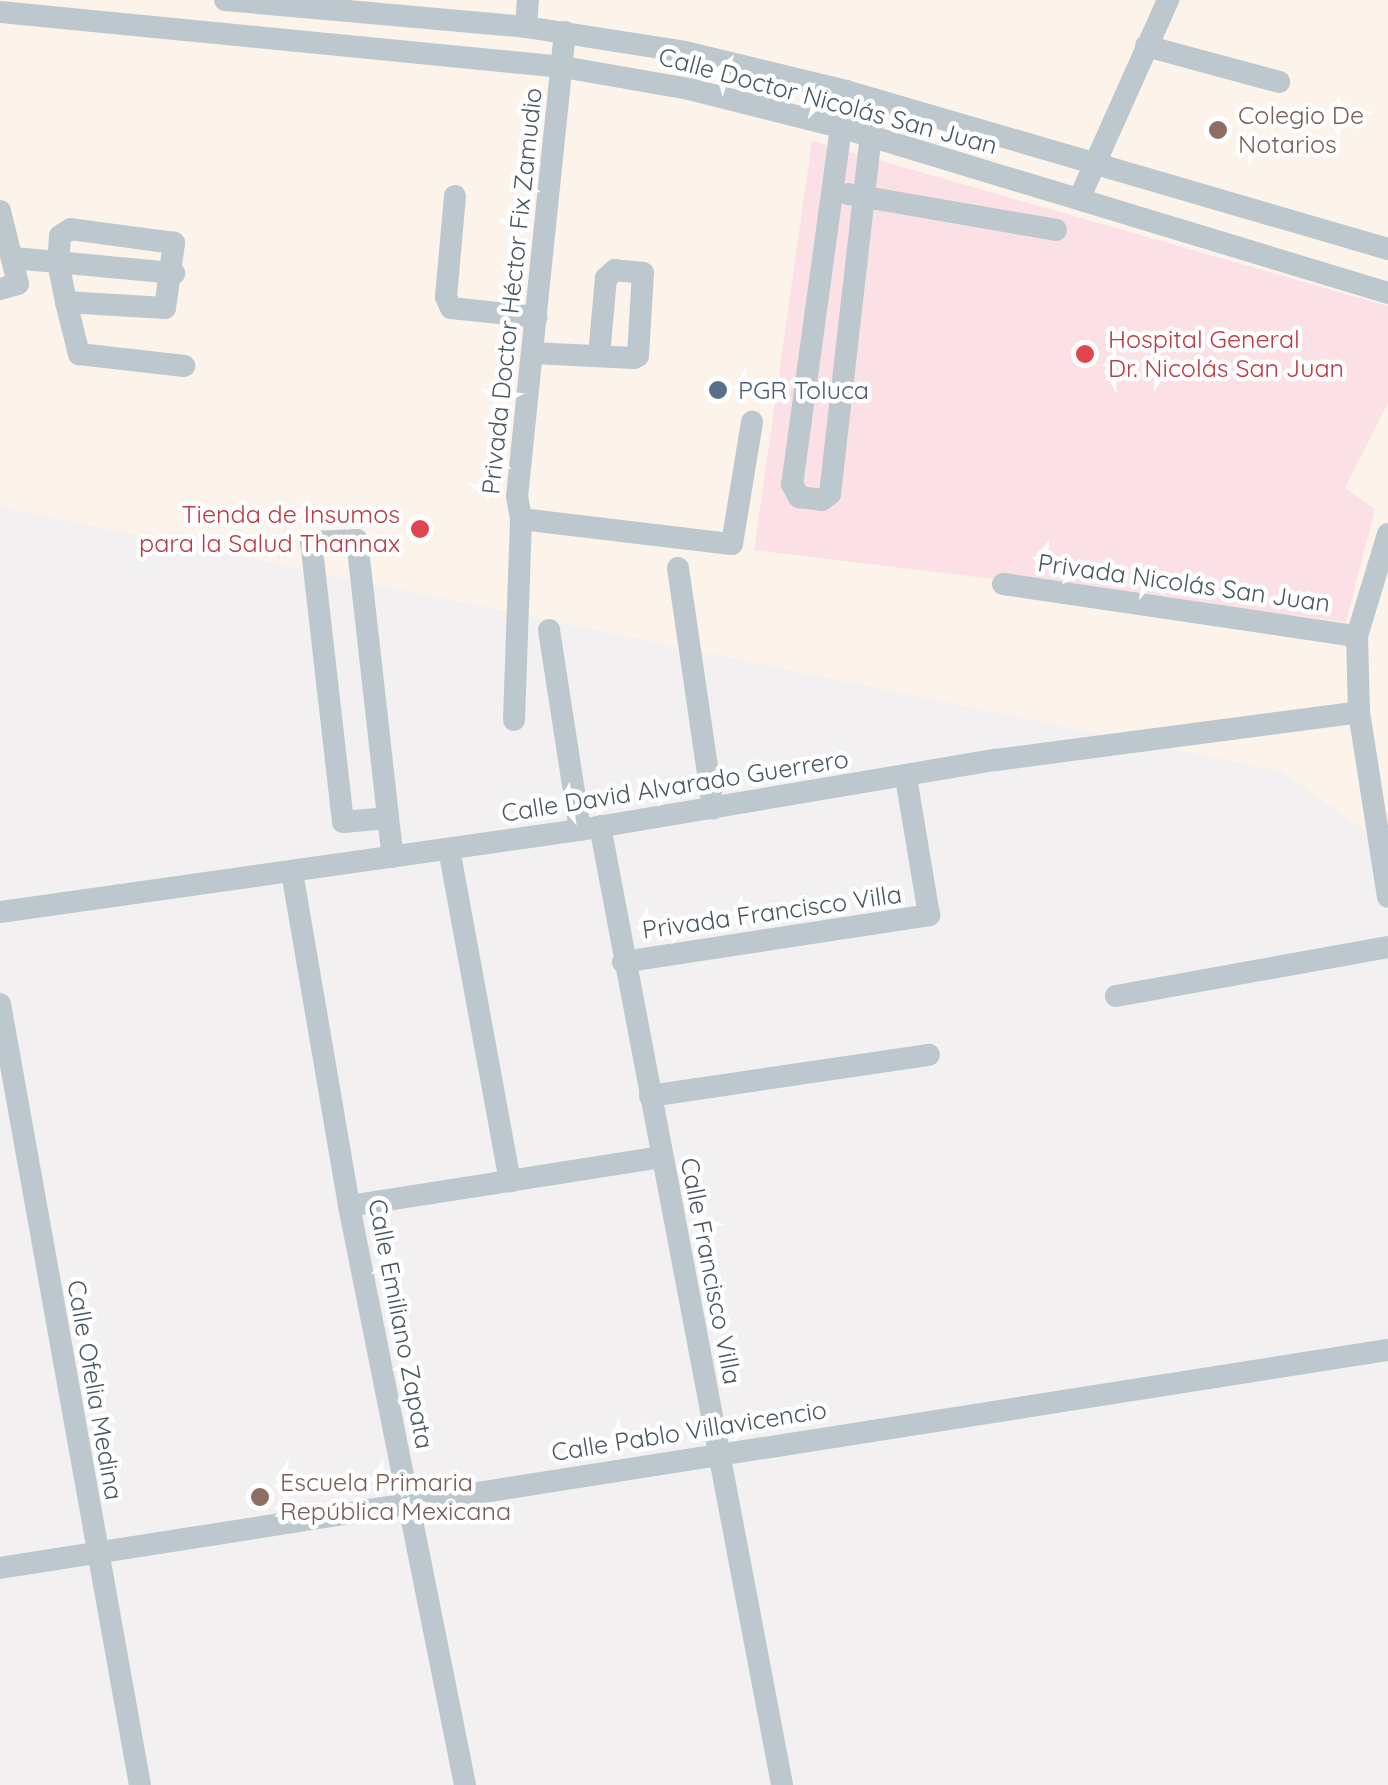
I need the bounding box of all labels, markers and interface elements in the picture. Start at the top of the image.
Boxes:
street label: Calle Doctor Nicolás San Juan [655,41,1001,161]
street label: Privada Doctor Héctor Fix Zamudio [476,86,548,496]
place label: Colegio De Notarios [1238,101,1364,160]
marker: Colegio De Notarios [1207,119,1229,141]
place label: Hospital General Dr. Nicolás San Juan [1108,325,1344,384]
marker: Hospital General Dr. Nicolás San Juan [1072,341,1098,367]
place label: PGR Toluca [738,375,869,405]
marker: PGR Toluca [707,379,729,401]
place label: Tienda de Insumos para la Salud Thannax [139,500,400,559]
marker: Tienda de Insumos para la Salud Thannax [409,518,431,540]
street label: Privada Nicolás San Juan [1036,548,1332,618]
street label: Calle David Alvarado Guerrero [499,744,851,828]
street label: Privada Francisco Villa [640,879,904,945]
street label: Calle Francisco Villa [674,1155,748,1387]
street label: Calle Emiliano Zapata [362,1197,440,1451]
street label: Calle Ofelia Medina [61,1278,129,1502]
street label: Calle Pablo Villavicencio [549,1394,829,1468]
place label: Escuela Primaria República Mexicana [280,1468,511,1527]
marker: Escuela Primaria República Mexicana [249,1486,271,1508]

